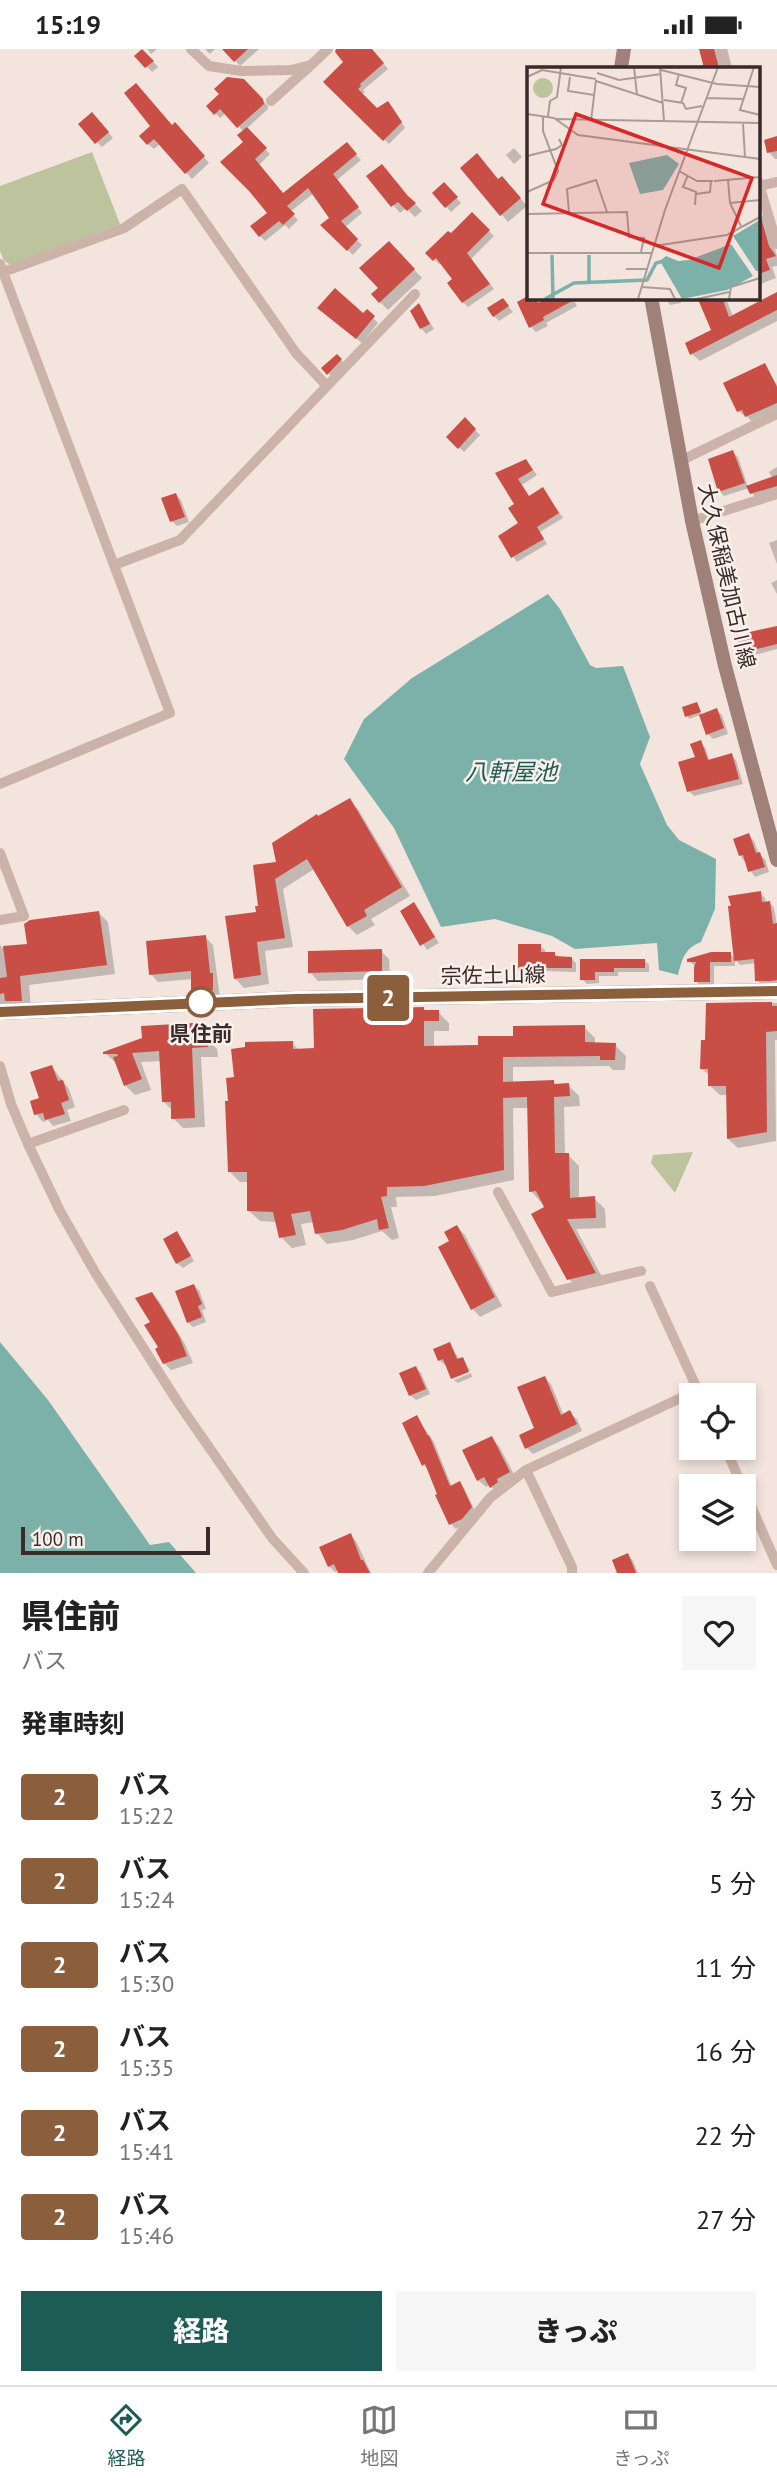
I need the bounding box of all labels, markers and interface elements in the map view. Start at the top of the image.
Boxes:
text: 15:19 [35,8,101,41]
inset map [527,67,760,299]
street label: 大久保稲美加古川線 [693,481,761,671]
water label: 八軒屋池 [465,757,559,786]
street label: 宗佐土山線 [440,961,546,989]
line badge: 2 [365,975,411,1021]
text: 2 [381,982,395,1013]
marker: 県住前 [186,987,216,1017]
place label: 県住前 [170,1020,233,1047]
map controls [679,1383,756,1551]
button: locate [679,1383,756,1460]
button: layers [679,1474,756,1551]
scale bar [21,1524,210,1556]
text: 100 m [32,1527,84,1551]
text: 県住前 [21,1594,120,1637]
button: heart [682,1596,756,1670]
text: バス [21,1646,67,1675]
text: 発車時刻 [21,1707,125,1740]
text: バス [119,1768,171,1801]
text: 2 [53,1781,66,1812]
text: 3 分 [709,1783,756,1816]
text: 15:22 [119,1801,174,1830]
text: バス [119,1852,171,1885]
text: 2 [53,1865,66,1896]
text: 5 分 [709,1867,756,1900]
text: 15:24 [119,1885,174,1914]
text: バス [119,1936,171,1969]
text: 2 [53,1949,66,1980]
text: 11 分 [695,1951,756,1984]
text: 15:30 [119,1969,174,1998]
text: バス [119,2020,171,2053]
text: 2 [53,2033,66,2064]
text: 16 分 [695,2035,756,2068]
text: 15:35 [119,2053,174,2082]
text: バス [119,2104,171,2137]
text: 2 [53,2117,66,2148]
text: 22 分 [695,2119,756,2152]
text: 15:41 [119,2137,174,2166]
text: バス [119,2188,171,2221]
text: 2 [53,2201,66,2232]
text: 27 分 [696,2203,756,2236]
text: 15:46 [119,2221,174,2250]
button: 経路 [21,2291,382,2371]
button: きっぷ [396,2291,756,2371]
tab: 経路 [107,2401,145,2470]
tab: 地図 [360,2401,398,2470]
tab: きっぷ [613,2401,670,2470]

